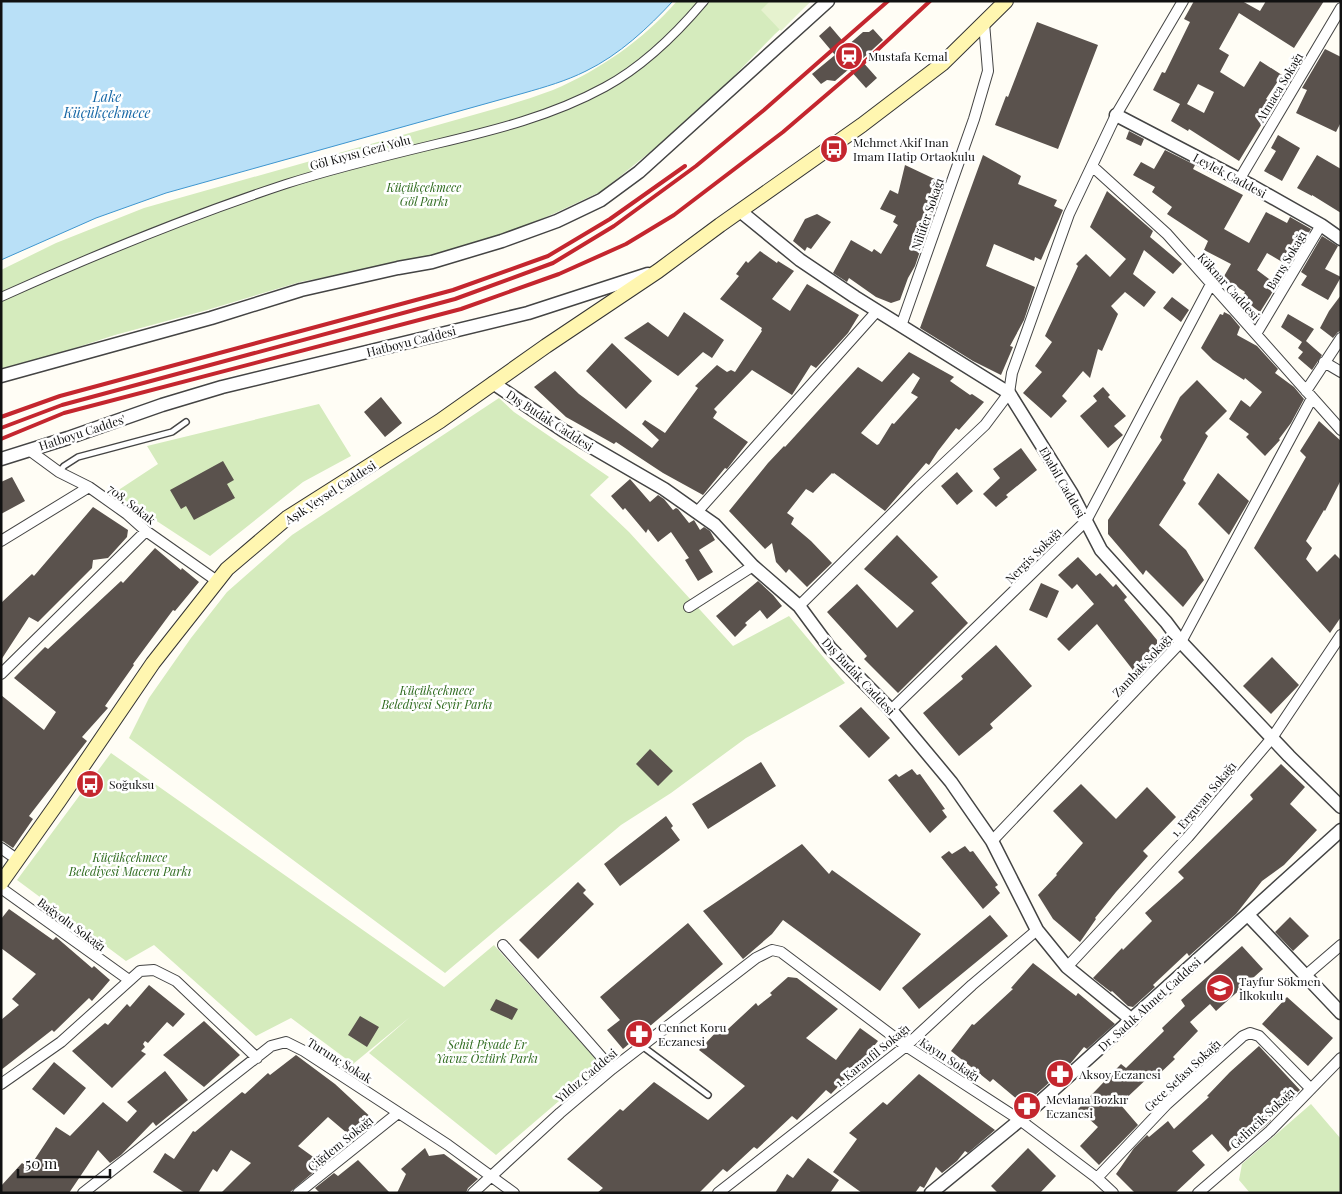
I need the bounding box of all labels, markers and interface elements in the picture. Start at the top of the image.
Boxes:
station icon: Mustafa Kemal [834,41,864,71]
place label: Mustafa Kemal [868,48,948,64]
street label: Atmaca Sokağı [1251,49,1306,126]
water label: Lake Küçükçekmece [62,87,151,122]
street label: Göl Kıyısı Gezi Yolu [308,131,412,173]
bus stop icon: Mehmet Akif Inan Imam Hatip Ortaokulu [819,134,849,164]
place label: Mehmet Akif Inan Imam Hatip Ortaokulu [853,134,975,164]
street label: Leylek Caddesi [1191,149,1270,201]
street label: Nilüfer Sokağı [907,175,947,252]
park label: Küçükçekmece Göl Parkı [386,179,461,209]
street label: Barış Sokağı [1262,227,1310,292]
street label: Köknar Caddesi [1195,249,1264,323]
street label: Hatboyu Caddesi [365,322,458,360]
street label: Dış Budak Caddesi [503,386,597,454]
street label: Hatboyu Caddes' [37,410,127,454]
street label: Ebabil Caddesi [1036,443,1090,521]
street label: Aşık Veysel Caddesi [281,456,379,528]
street label: 708. Sokak [105,480,159,528]
street label: Nergis Sokağı [1001,523,1065,587]
street label: Zambak Sokağı [1108,630,1176,700]
street label: Dış Budak Caddesi [819,634,899,719]
park label: Küçükçekmece Belediyesi Seyir Parkı [381,682,493,712]
street label: 1. Erguvan Sokağı [1167,758,1240,840]
bus stop icon: Soğuksu [75,769,105,799]
place label: Soğuksu [109,776,154,792]
park label: Küçükçekmece Belediyesi Macera Parkı [68,849,192,879]
street label: Bağyolu Sokağı [35,894,110,954]
street label: Dr. Sadık Ahmet Caddesi [1094,953,1204,1054]
school or university icon: Tayfur Sökmen İlkokulu [1205,973,1235,1003]
place label: Tayfur Sökmen İlkokulu [1239,973,1321,1003]
pharmacy icon: Cennet Koru Eczanesi [624,1019,654,1049]
place label: Cennet Koru Eczanesi [658,1019,727,1049]
street label: 1. Karanfil Sokağı [831,1020,913,1090]
street label: Turunç Sokak [304,1034,376,1087]
street label: Kayın Sokağı [917,1034,984,1085]
street label: Gece Sefası Sokağı [1140,1035,1224,1115]
park label: Şehit Piyade Er Yavuz Öztürk Parkı [436,1036,538,1066]
street label: Yıldız Caddesi [551,1044,621,1106]
pharmacy icon: Aksoy Eczanesi [1045,1059,1075,1089]
place label: Aksoy Eczanesi [1078,1066,1161,1082]
street label: Gelincik Sokağı [1226,1084,1298,1152]
pharmacy icon: Mevlana Bozkır Eczanesi [1012,1091,1042,1121]
place label: Mevlana Bozkır Eczanesi [1046,1091,1129,1121]
street label: Çiğdem Sokağı [304,1111,376,1174]
scale bar [18,1146,110,1178]
text: 50 m [25,1153,58,1173]

